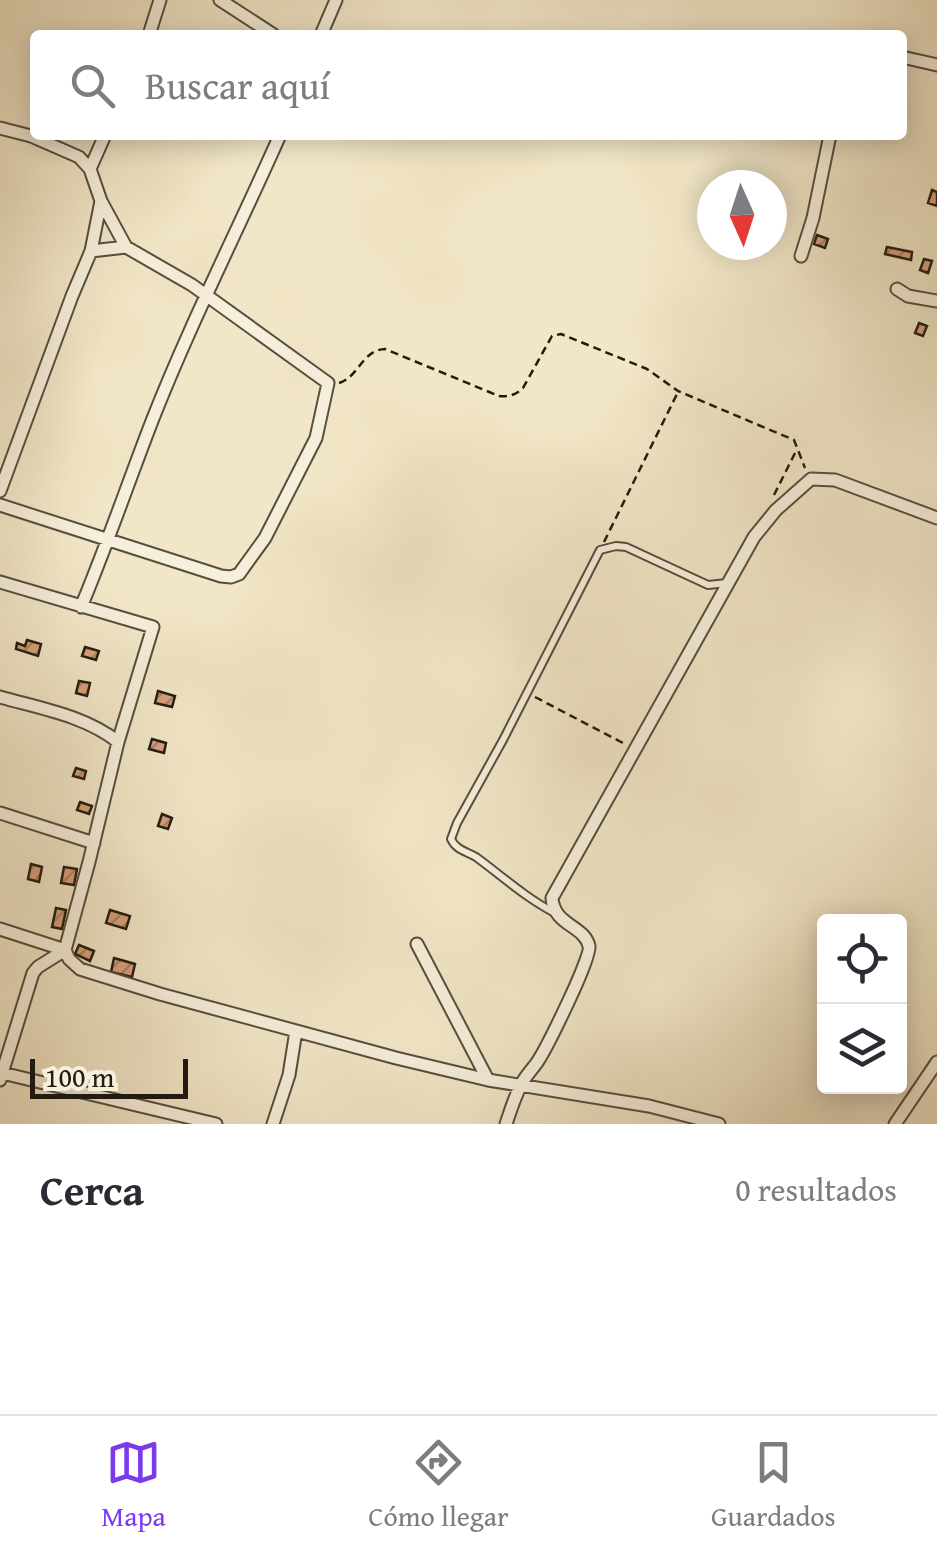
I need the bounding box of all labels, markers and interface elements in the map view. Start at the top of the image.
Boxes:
search box [30,30,907,140]
text: Buscar aquí [145,57,330,113]
icon: search [65,58,120,113]
north arrow [697,170,787,260]
map controls [817,914,907,1094]
button: locate [817,914,907,1004]
button: layers [817,1004,907,1094]
scale bar [30,1054,188,1098]
text: 100 m [45,1056,114,1097]
text: Cerca [40,1159,144,1220]
text: 0 resultados [735,1166,897,1213]
tab: Mapa [101,1435,166,1536]
tab: Cómo llegar [368,1435,509,1536]
tab: Guardados [711,1435,836,1536]

